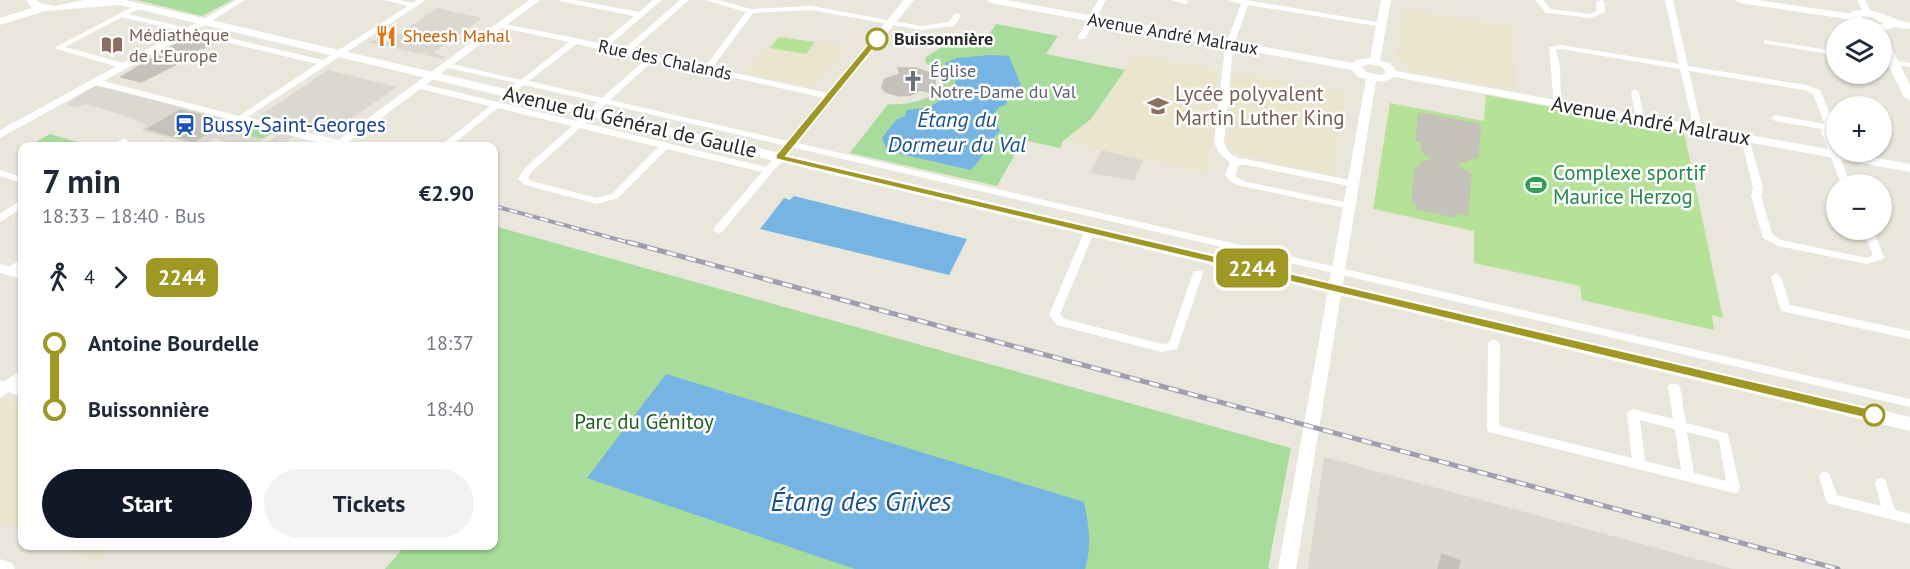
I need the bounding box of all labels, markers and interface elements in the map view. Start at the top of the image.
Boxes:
street label: Avenue André Malraux [1086,7,1260,60]
map controls [1826,18,1892,240]
button: layers [1826,18,1892,84]
place label: Médiathèque de L'Europe [129,23,229,67]
restaurant icon: Sheesh Mahal [374,24,398,48]
place label: Sheesh Mahal [403,24,511,47]
place label: Buissonnière [894,27,993,50]
marker: Buissonnière [866,28,888,50]
library icon: Médiathèque de L'Europe [100,33,124,57]
street label: Rue des Chalands [596,34,734,85]
place label: Église Notre-Dame du Val [930,59,1077,103]
church icon: Église Notre-Dame du Val [901,69,925,93]
street label: Avenue du Général de Gaulle [501,79,760,164]
place label: Lycée polyvalent Martin Luther King [1175,80,1345,131]
street label: Avenue André Malraux [1549,90,1753,151]
school or university icon: Lycée polyvalent Martin Luther King [1146,94,1170,118]
button: + [1826,96,1892,162]
water label: Étang du Dormeur du Val [888,105,1026,158]
place label: Bussy-Saint-Georges [202,111,386,138]
station icon: Bussy-Saint-Georges [173,113,197,137]
text: 7 min [42,159,121,202]
place label: Complexe sportif Maurice Herzog [1553,159,1707,210]
sports icon: Complexe sportif Maurice Herzog [1524,173,1548,197]
button: − [1826,174,1892,240]
text: €2.90 [419,179,474,207]
text: 18:33 – 18:40 · Bus [42,203,206,229]
line badge: 2244 [1210,248,1294,288]
text: 2244 [1228,255,1276,282]
icon: walk [42,261,75,294]
icon: forward [104,261,137,294]
text: 4 [84,264,95,290]
text: 2244 [158,264,206,291]
text: Antoine Bourdelle [88,329,259,357]
text: 18:37 [426,330,474,356]
text: Buissonnière [88,395,209,423]
text: 18:40 [426,396,474,422]
unlabelled marker [1863,404,1885,426]
park label: Parc du Génitoy [574,408,714,435]
button: Start [42,469,252,538]
button: Tickets [264,469,474,538]
water label: Étang des Grives [771,484,952,518]

